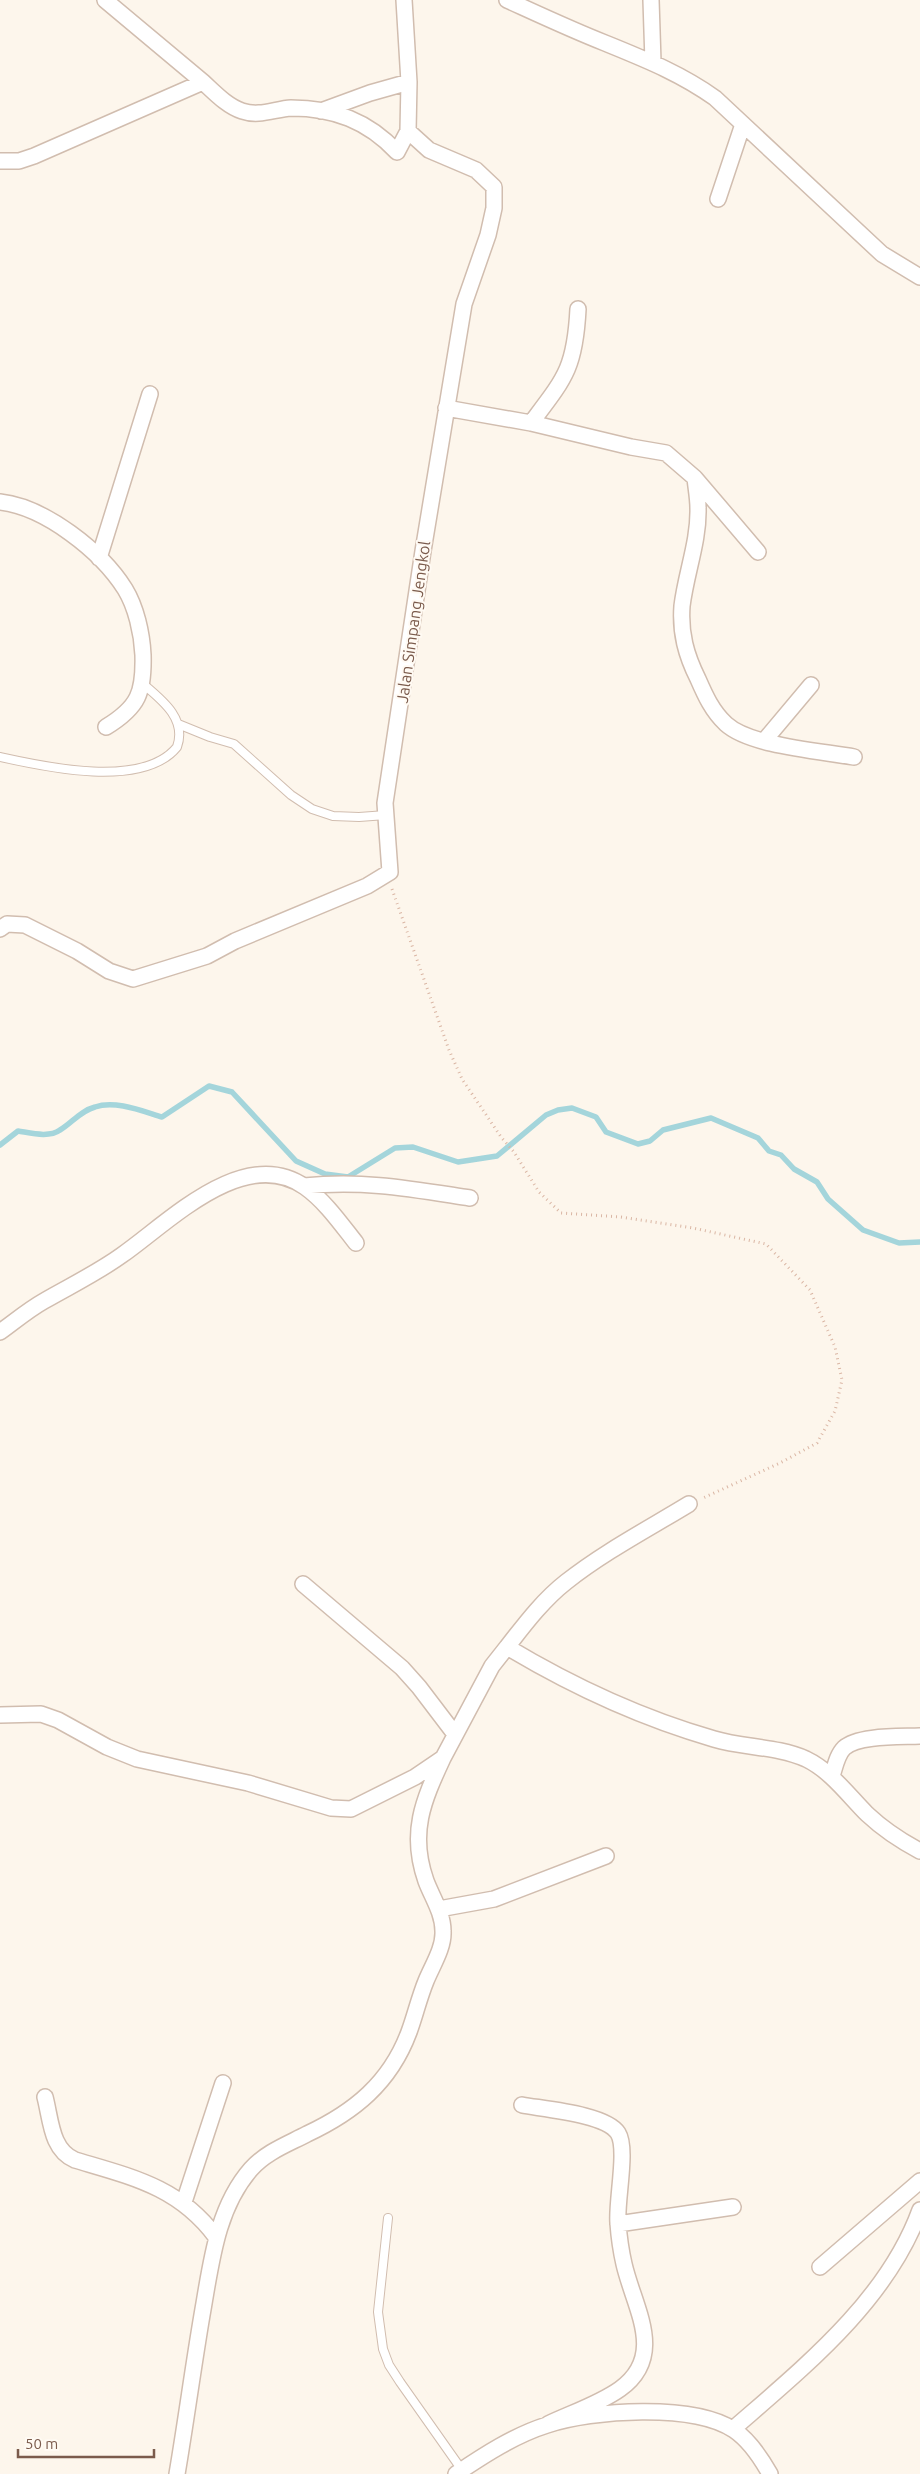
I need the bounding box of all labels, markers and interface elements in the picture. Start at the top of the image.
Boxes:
street label: Jalan Simpang Jengkol [393,540,433,704]
scale bar [18,2426,154,2458]
text: 50 m [25,2435,58,2452]

